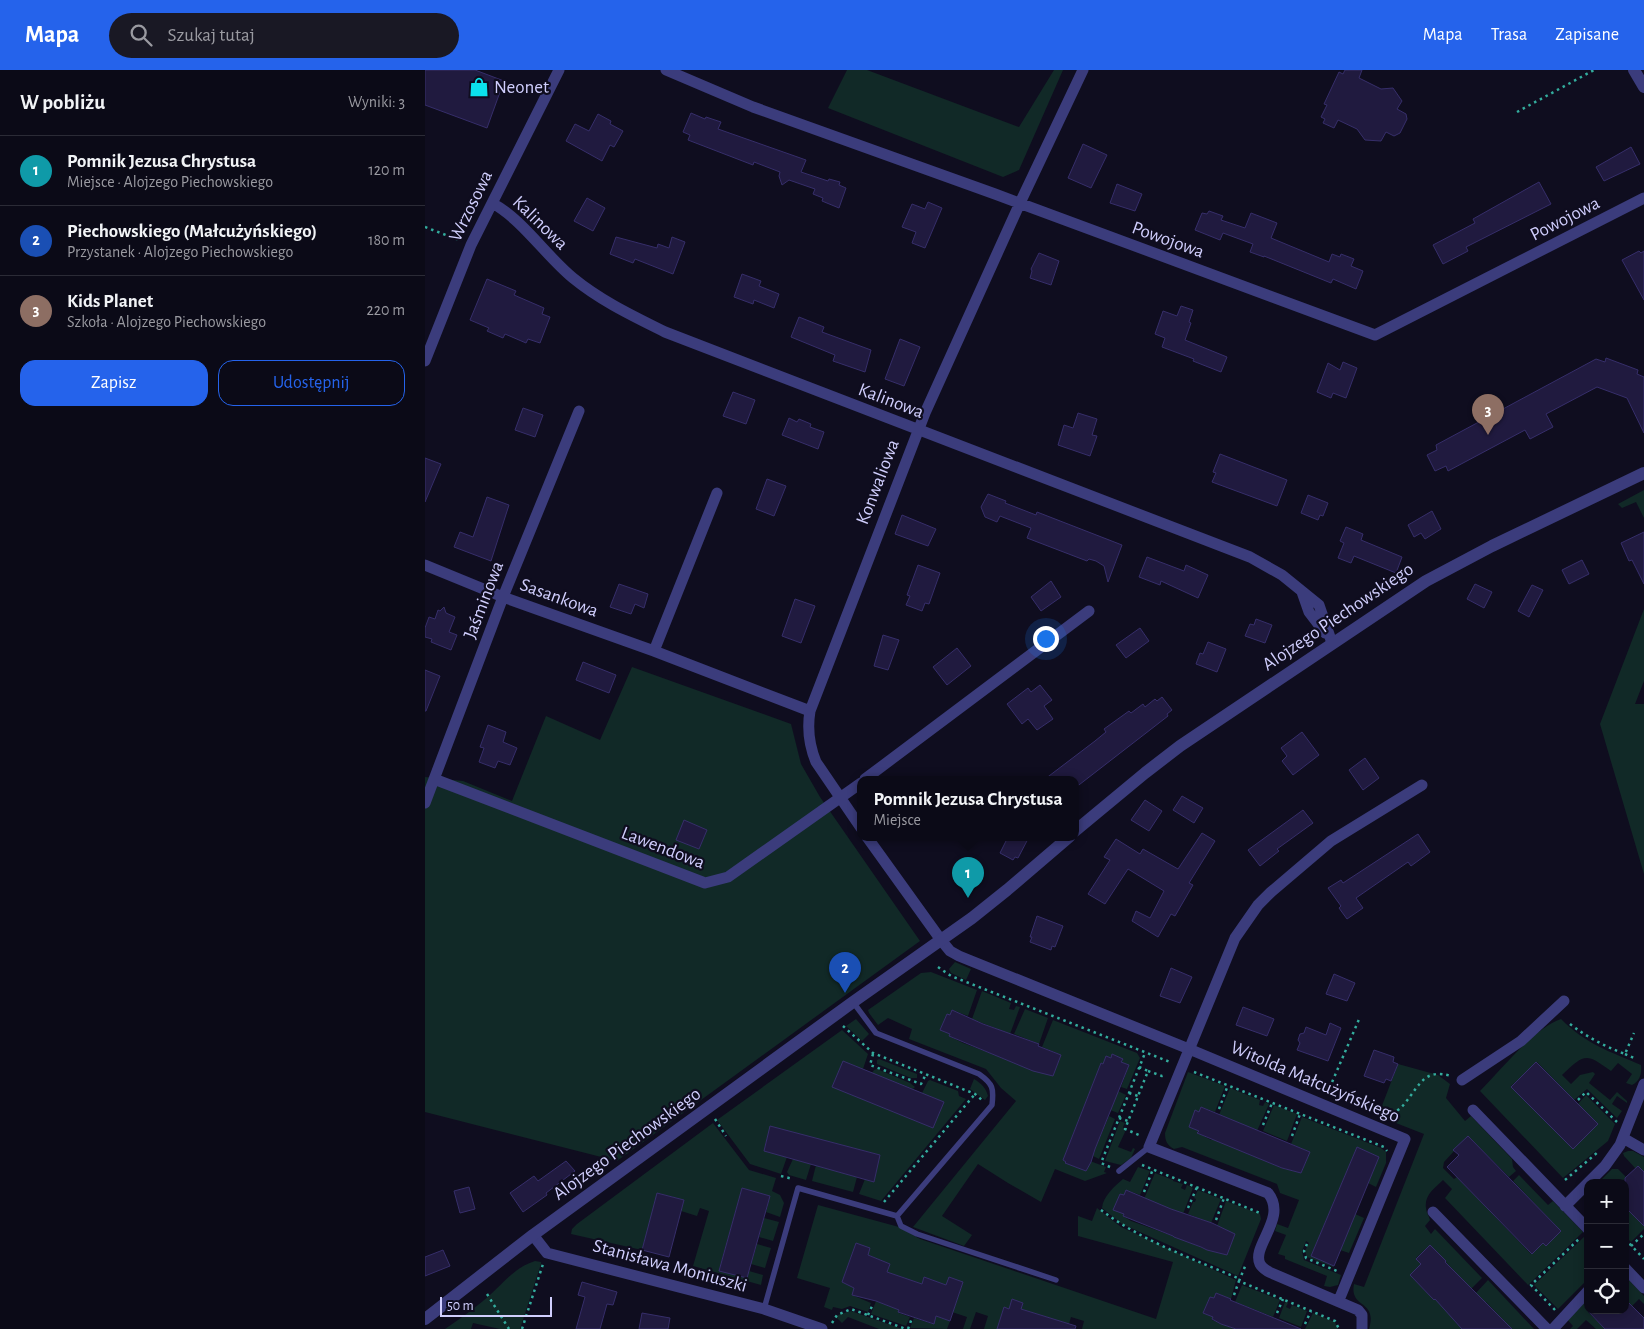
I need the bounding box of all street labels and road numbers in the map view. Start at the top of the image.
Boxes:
street label: Wrzosowa [446,167,496,245]
street label: Kalinowa [509,192,571,254]
street label: Powojowa [1527,193,1603,245]
street label: Powojowa [1129,218,1207,262]
street label: Kalinowa [856,380,927,422]
street label: Konwaliowa [853,437,903,527]
street label: Jaśminowa [461,558,508,641]
street label: Alojzego Piechowskiego [1259,559,1417,675]
street label: Sasankowa [517,575,601,621]
street label: Lawendowa [619,823,708,873]
street label: Witolda Małcużyńskiego [1228,1038,1402,1126]
street label: Alojzego Piechowskiego [550,1084,704,1204]
street label: Stanisława Moniuszki [591,1236,749,1296]

